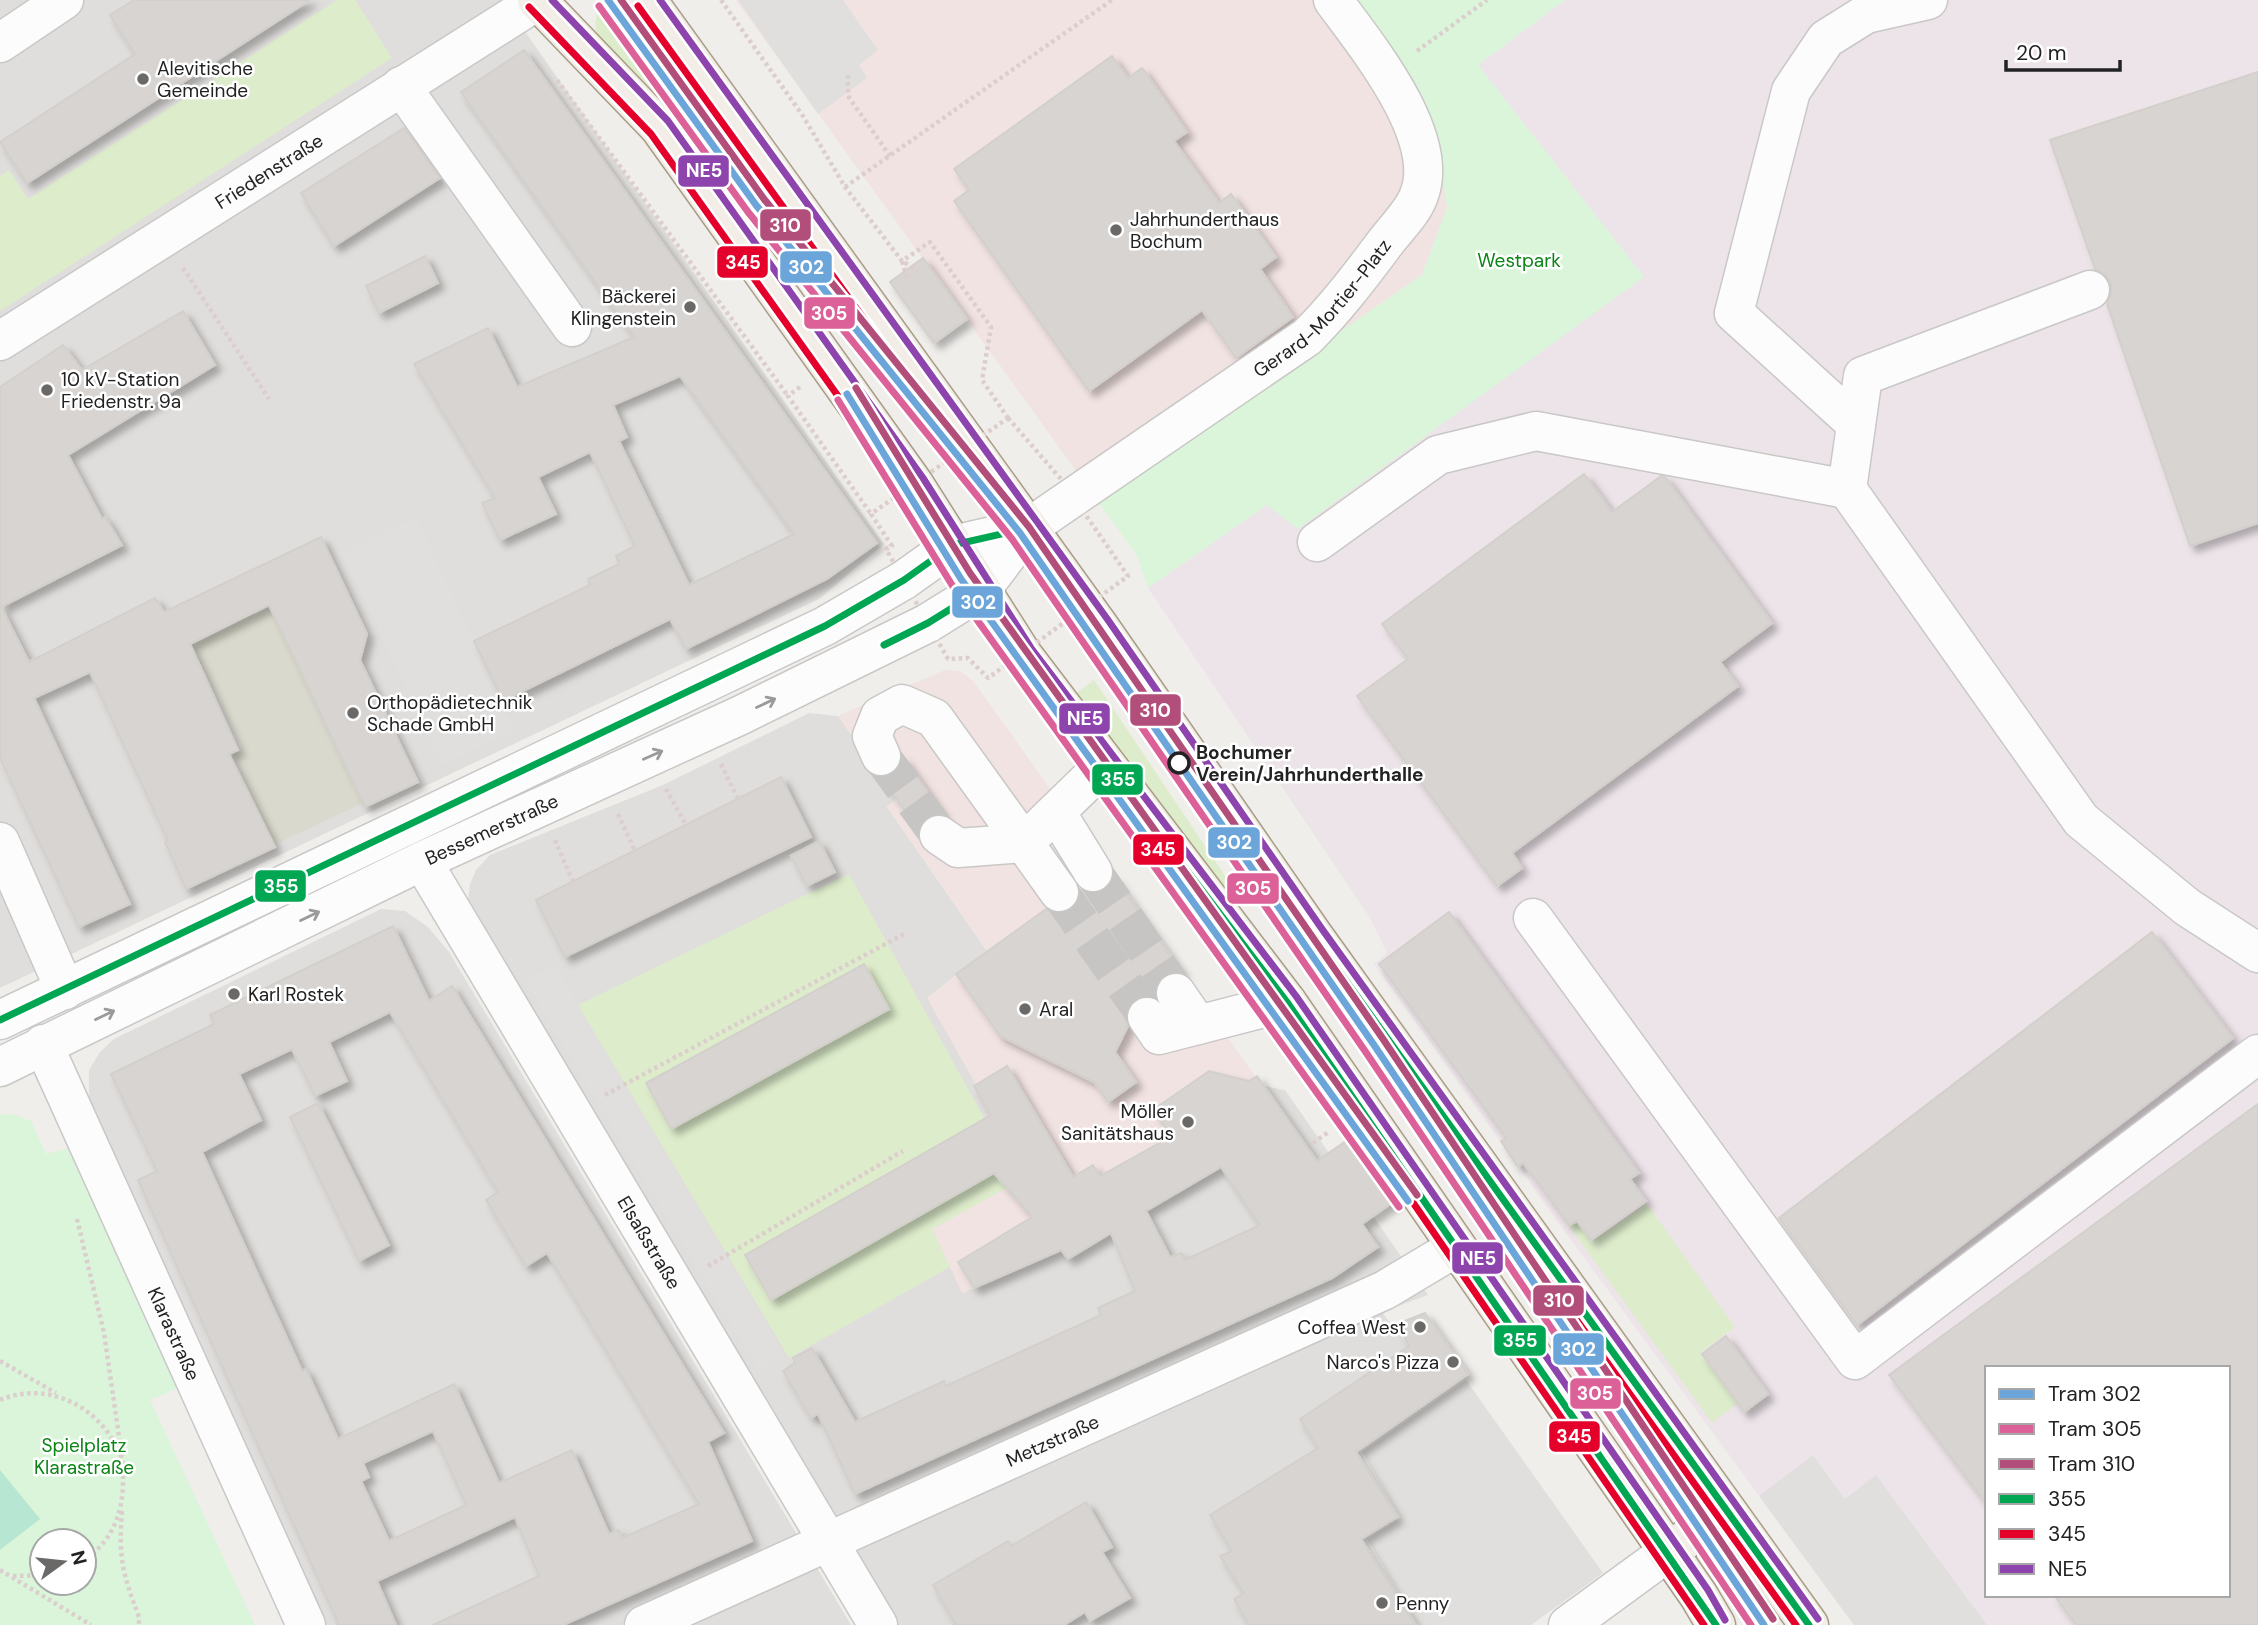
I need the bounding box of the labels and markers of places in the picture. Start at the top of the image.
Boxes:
place label: Alevitische Gemeinde [157,56,253,103]
marker: Alevitische Gemeinde [135,71,151,87]
place label: Jahrhunderthaus Bochum [1130,207,1279,254]
marker: Jahrhunderthaus Bochum [1108,222,1124,238]
place label: Bäckerei Klingenstein [571,284,676,331]
marker: Bäckerei Klingenstein [682,299,698,315]
place label: 10 kV-Station Friedenstr. 9a [61,367,181,414]
marker: 10 kV-Station Friedenstr. 9a [39,382,55,398]
place label: Orthopädietechnik Schade GmbH [367,690,533,737]
marker: Orthopädietechnik Schade GmbH [345,705,361,721]
place label: Bochumer Verein/Jahrhunderthalle [1196,740,1424,787]
marker: Bochumer Verein/Jahrhunderthalle [1168,752,1190,774]
place label: Karl Rostek [248,982,344,1007]
marker: Karl Rostek [226,986,242,1002]
place label: Aral [1039,997,1073,1022]
marker: Aral [1017,1001,1033,1017]
place label: Möller Sanitätshaus [1061,1099,1174,1146]
marker: Möller Sanitätshaus [1180,1114,1196,1130]
place label: Coffea West [1298,1315,1406,1340]
marker: Coffea West [1412,1319,1428,1335]
place label: Narco's Pizza [1327,1350,1439,1375]
marker: Narco's Pizza [1445,1354,1461,1370]
place label: Penny [1396,1591,1450,1616]
marker: Penny [1374,1595,1390,1611]

